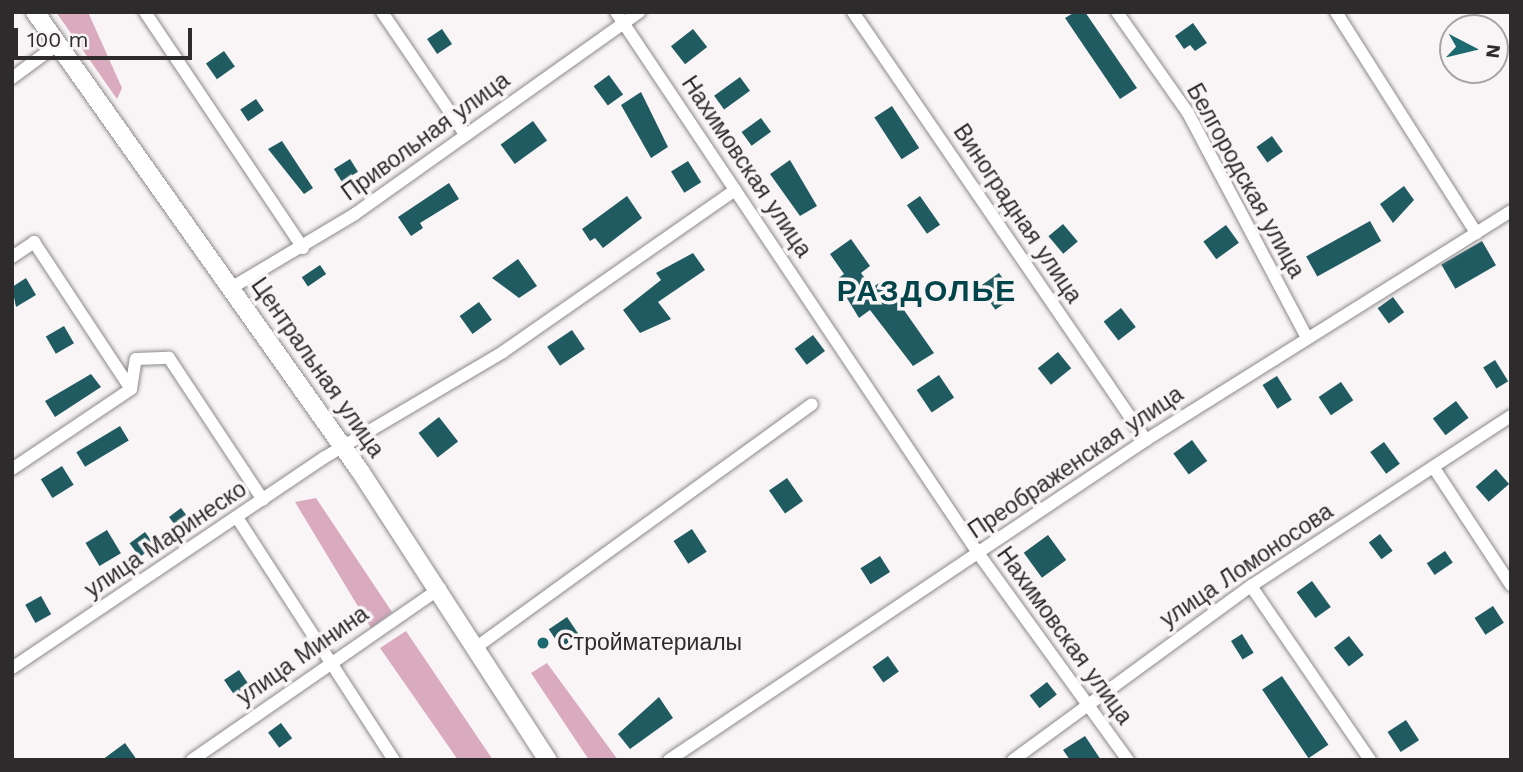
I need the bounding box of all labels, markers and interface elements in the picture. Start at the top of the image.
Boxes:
scale bar [18,14,196,58]
north arrow [1439,14,1509,84]
text: 100 m [27,27,89,52]
text: N [1481,43,1506,60]
street label: Привольная улица [337,67,515,207]
street label: Нахимовская улица [675,71,817,263]
street label: Белгородская улица [1180,79,1310,283]
street label: Виноградная улица [947,119,1087,309]
street label: Центральная улица [245,273,389,463]
district label: РАЗДОЛЬЕ [838,273,1016,309]
street label: Преображенская улица [963,381,1189,545]
street label: улица Маринеско [80,476,252,604]
street label: улица Ломоносова [1155,498,1339,634]
street label: Нахимовская улица [990,542,1138,730]
street label: улица Минина [232,600,374,712]
place label: Стройматериалы [557,629,742,657]
marker: Стройматериалы [535,635,551,651]

